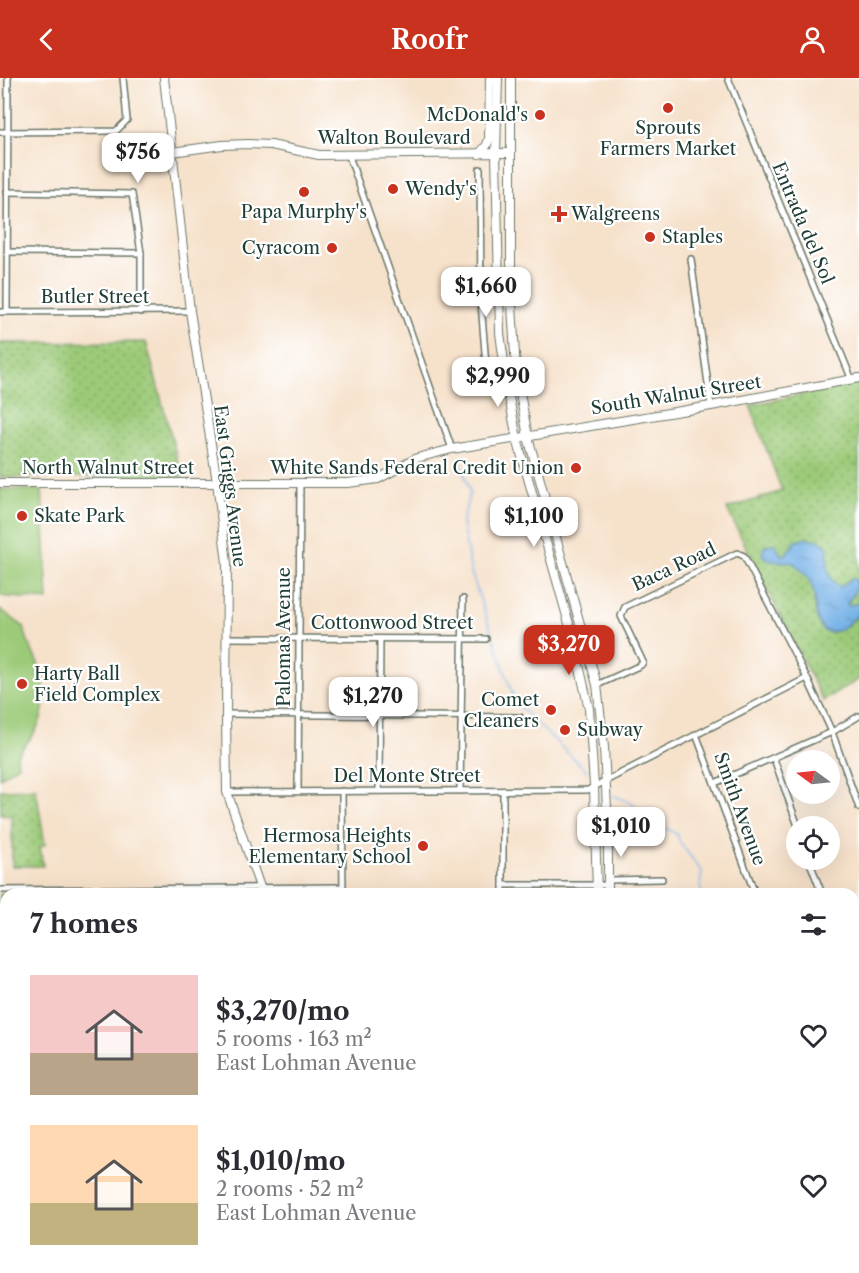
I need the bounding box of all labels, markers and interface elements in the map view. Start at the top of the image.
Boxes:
icon: back [30,23,63,56]
text: Roofr [391,23,468,56]
icon: person [796,23,829,56]
marker: Sprouts Farmers Market [661,101,675,115]
place label: McDonald's [427,104,528,126]
marker: McDonald's [533,108,547,122]
place label: Sprouts Farmers Market [600,117,737,160]
street label: Walton Boulevard [316,127,471,149]
pin: $756 [102,133,174,184]
text: $756 [116,140,160,164]
street label: Entrada del Sol [767,159,839,287]
place label: Wendy's [404,178,477,200]
marker: Wendy's [386,182,400,196]
marker: Papa Murphy's [297,185,311,199]
place label: Papa Murphy's [241,201,367,223]
place label: Walgreens [570,203,660,225]
marker: Walgreens [552,207,566,221]
place label: Staples [662,226,723,248]
marker: Staples [643,230,657,244]
place label: Cyracom [242,237,320,259]
marker: Cyracom [325,241,339,255]
pin: $1,660 [437,267,535,318]
text: $1,660 [455,274,517,298]
street label: Butler Street [41,286,150,308]
pin: $2,990 [449,357,547,408]
text: $2,990 [466,364,530,388]
street label: South Walnut Street [589,371,763,419]
street label: East Griggs Avenue [209,404,251,568]
street label: North Walnut Street [22,457,195,479]
place label: White Sands Federal Credit Union [269,457,564,479]
marker: White Sands Federal Credit Union [569,461,583,475]
pin: $1,100 [485,497,583,548]
text: $1,100 [504,504,564,528]
place label: Skate Park [34,505,126,527]
marker: Skate Park [15,509,29,523]
street label: Baca Road [629,538,720,596]
street label: Palomas Avenue [273,567,295,707]
street label: Cottonwood Street [311,612,474,634]
pin: $3,270 [520,625,618,676]
text: $3,270 [538,632,600,656]
place label: Harty Ball Field Complex [34,663,161,706]
marker: Harty Ball Field Complex [15,677,29,691]
pin: $1,270 [324,677,422,728]
text: $1,270 [343,684,403,708]
place label: Comet Cleaners [463,689,540,732]
marker: Comet Cleaners [544,703,558,717]
place label: Subway [577,719,644,741]
marker: Subway [558,723,572,737]
street label: Smith Avenue [709,749,771,869]
north arrow [786,750,840,804]
map controls [786,750,840,870]
street label: Del Monte Street [333,765,481,787]
pin: $1,010 [572,807,670,858]
text: $1,010 [591,814,651,838]
button: locate [786,816,840,870]
place label: Hermosa Heights Elementary School [248,825,411,868]
marker: Hermosa Heights Elementary School [416,839,430,853]
text: 7 homes [30,908,138,940]
icon: filters [797,908,830,941]
text: $3,270/mo [216,995,350,1027]
icon: home [78,999,150,1071]
icon: heart [797,1019,830,1052]
text: 5 rooms · 163 m² [216,1027,372,1051]
text: East Lohman Avenue [216,1051,417,1075]
text: $1,010/mo [216,1145,345,1177]
icon: home [78,1149,150,1221]
icon: heart [797,1169,830,1202]
text: 2 rooms · 52 m² [216,1177,364,1201]
text: East Lohman Avenue [216,1201,417,1225]

